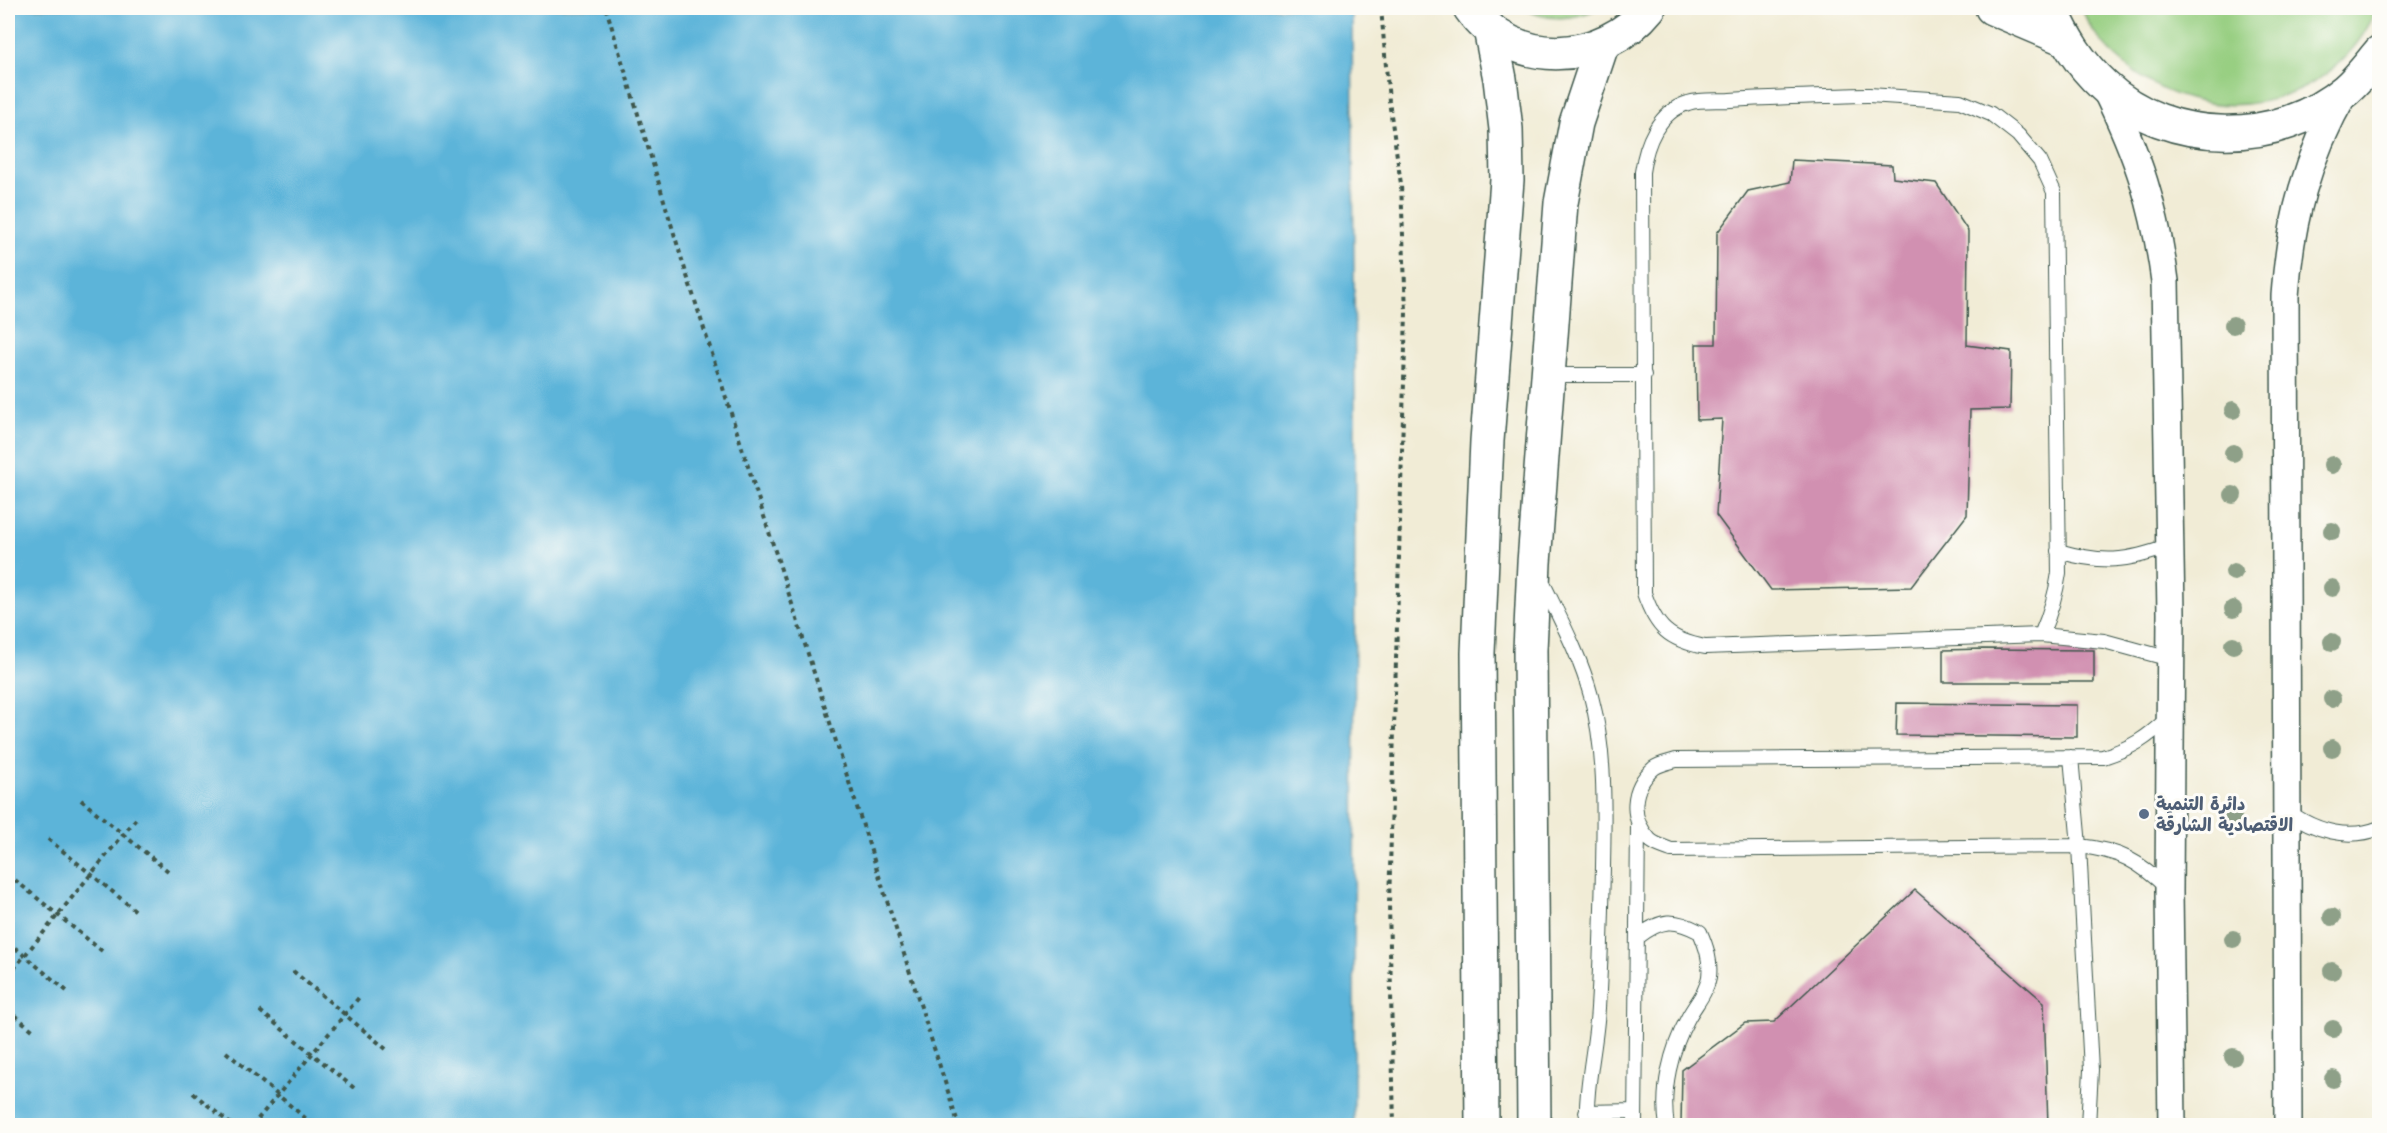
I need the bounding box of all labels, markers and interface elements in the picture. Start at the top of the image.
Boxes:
place label: دائرة التنمية الاقتصادية الشارقة [2156,794,2293,836]
marker: دائرة التنمية الاقتصادية الشارقة [2137,807,2151,821]

